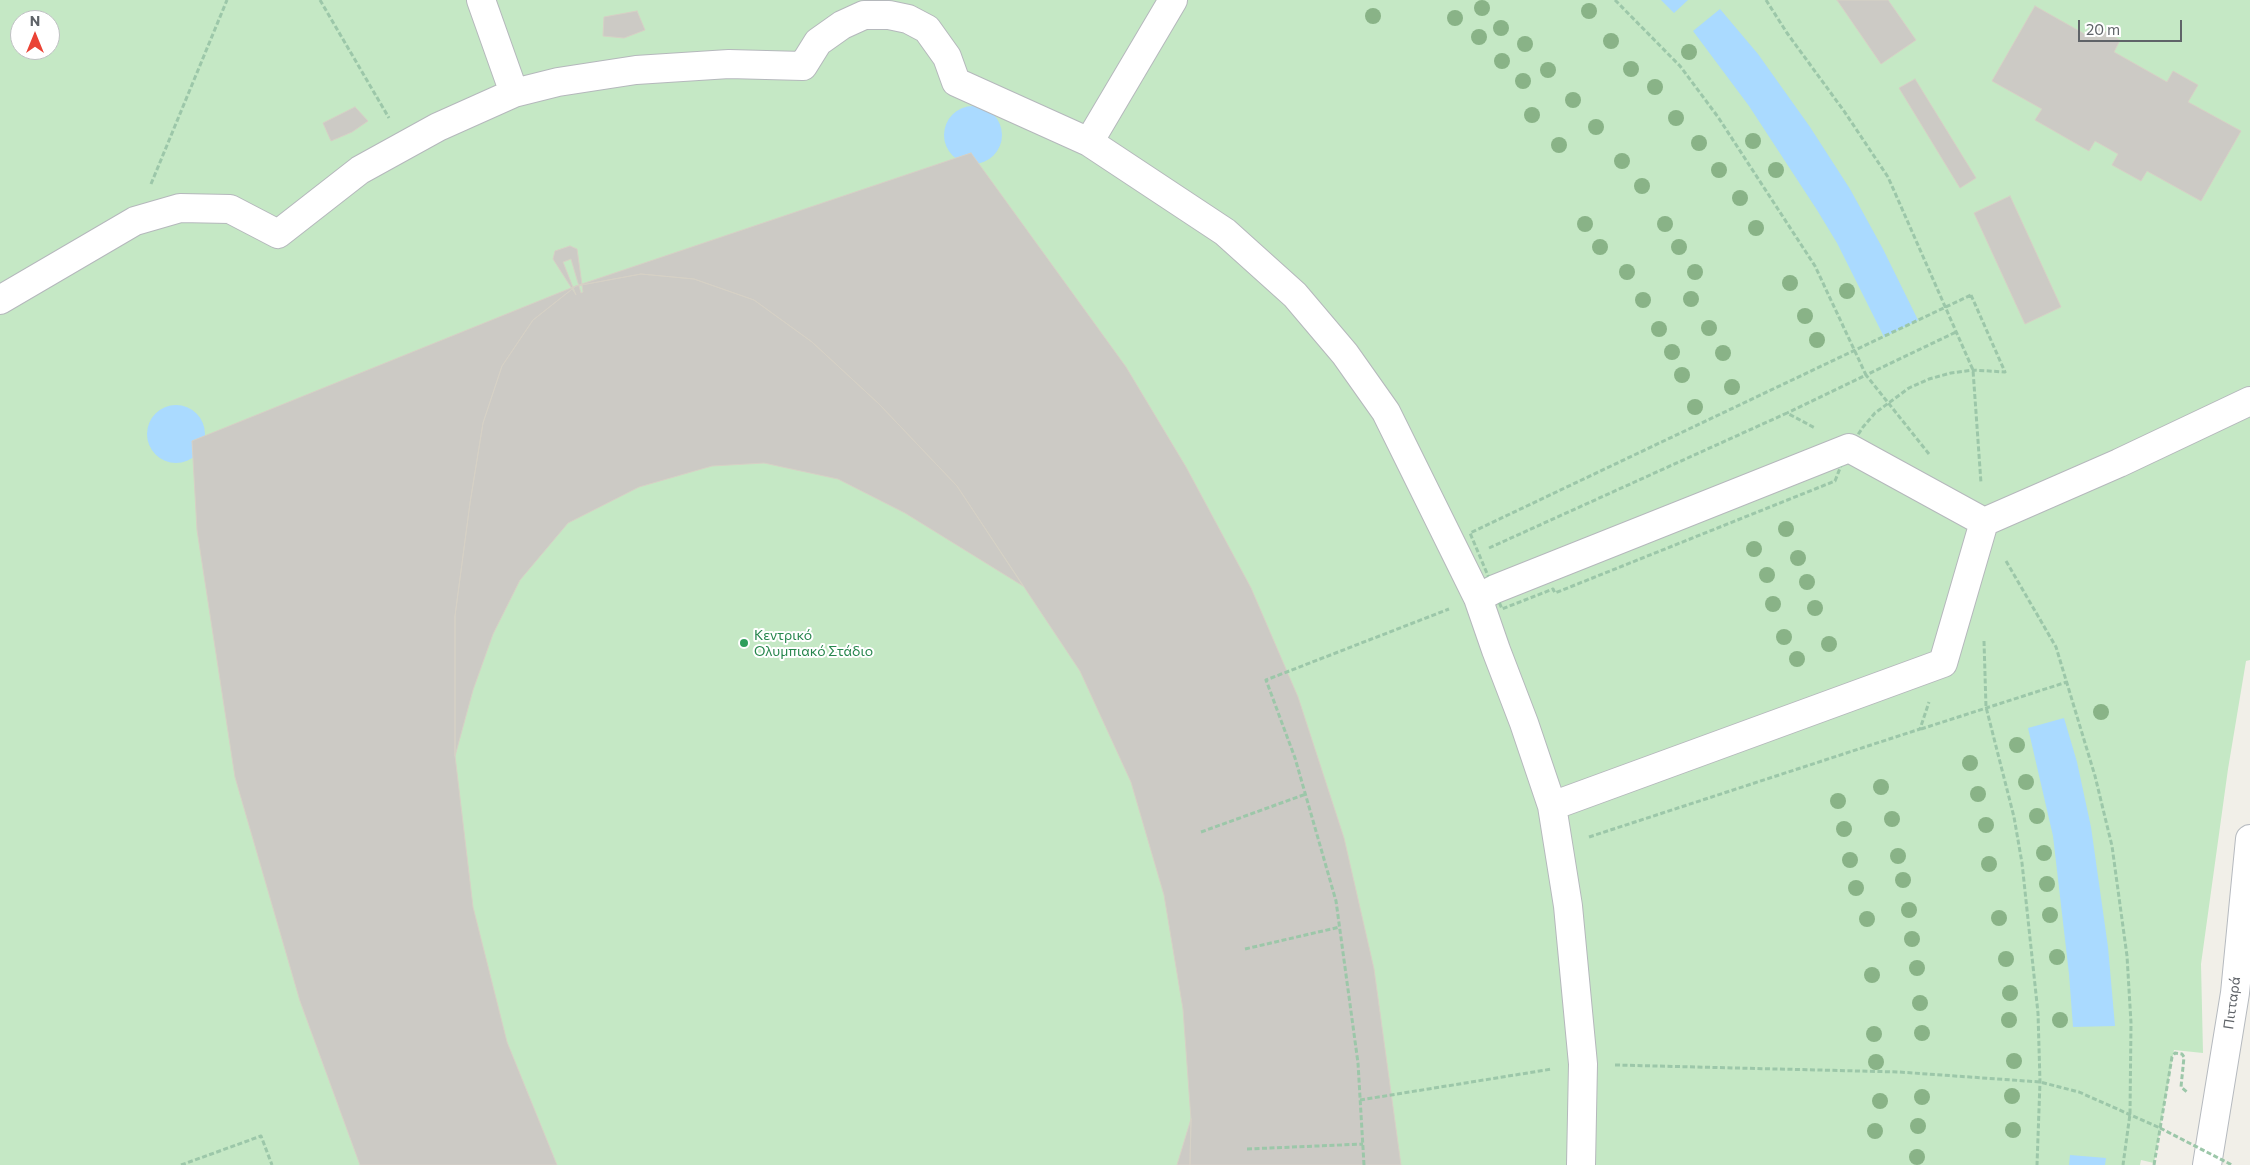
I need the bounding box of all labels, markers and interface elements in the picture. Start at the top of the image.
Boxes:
north arrow [10,10,60,60]
scale bar [2080,10,2184,42]
text: N [30,12,40,29]
text: 20 m [2086,20,2120,38]
place label: Κεντρικό Ολυμπιακό Στάδιο [754,627,873,660]
marker: Κεντρικό Ολυμπιακό Στάδιο [738,637,750,649]
street label: Πιτταρά [2220,976,2244,1030]

